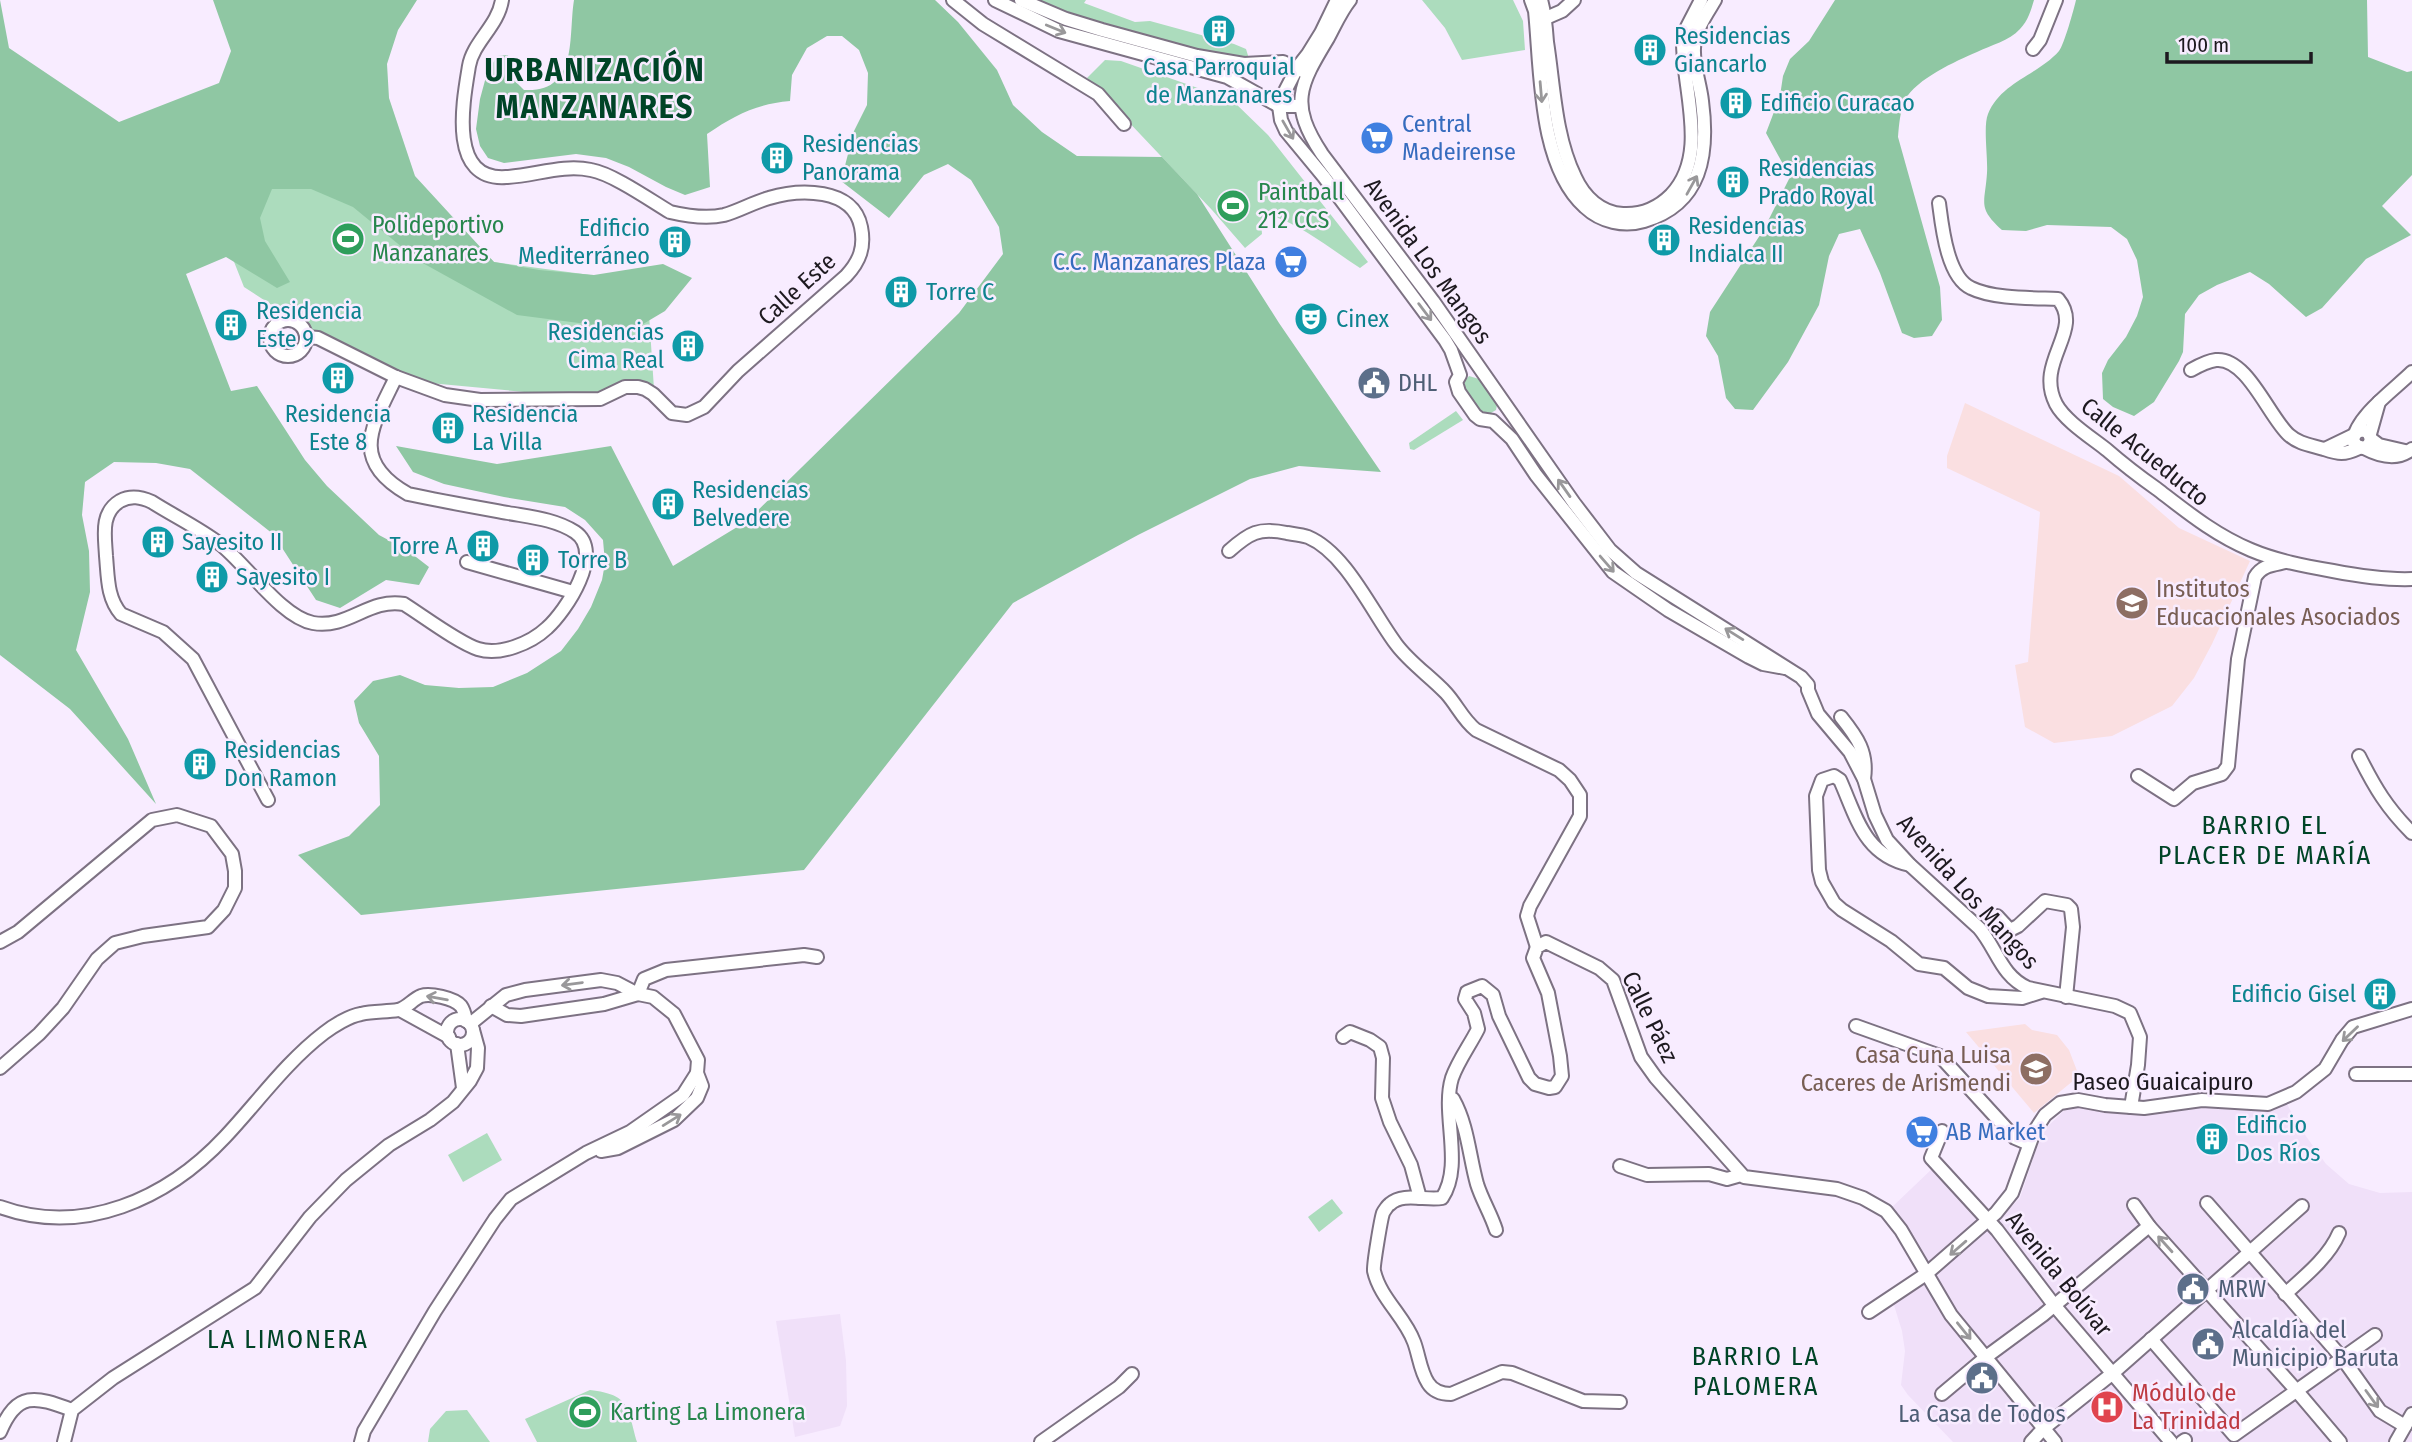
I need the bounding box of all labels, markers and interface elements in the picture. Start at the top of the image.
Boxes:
building icon: Casa Parroquial de Manzanares [1200,12,1238,50]
scale bar [2167,21,2310,65]
place label: Residencias Giancarlo [1674,22,1790,78]
one-way arrow [1045,24,1067,37]
building icon: Residencias Giancarlo [1631,31,1669,69]
text: 100 m [2178,32,2229,58]
district label: URBANIZACIÓN MANZANARES [484,49,706,126]
place label: Casa Parroquial de Manzanares [1143,53,1295,109]
one-way arrow [1535,80,1548,103]
building icon: Edificio Curacao [1717,84,1755,122]
place label: Edificio Curacao [1760,89,1915,117]
place label: Central Madeirense [1402,110,1516,166]
supermarket icon: Central Madeirense [1358,119,1396,157]
one-way arrow [1281,120,1295,140]
place label: Residencias Panorama [802,130,918,186]
building icon: Residencias Panorama [758,139,796,177]
place label: Residencias Prado Royal [1758,154,1874,210]
building icon: Residencias Prado Royal [1714,163,1752,201]
street label: Avenida Los Mangos [1359,173,1497,349]
one-way arrow [1685,175,1699,195]
place label: Paintball 212 CCS [1258,178,1344,234]
sports icon: Paintball 212 CCS [1214,187,1252,225]
place label: Polideportivo Manzanares [372,211,504,267]
place label: Residencias Indialca II [1688,212,1804,268]
place label: Edificio Mediterráneo [518,214,650,270]
sports icon: Polideportivo Manzanares [329,220,367,258]
building icon: Residencias Indialca II [1645,221,1683,259]
building icon: Edificio Mediterráneo [656,223,694,261]
supermarket icon: C.C. Manzanares Plaza [1272,243,1310,281]
street label: Calle Este [753,247,841,331]
place label: C.C. Manzanares Plaza [1053,248,1266,276]
building icon: Torre C [882,273,920,311]
place label: Torre C [926,278,994,306]
place label: Residencia Este 9 [256,297,362,353]
theatre icon: Cinex [1292,300,1330,338]
one-way arrow [1417,302,1432,320]
place label: Cinex [1336,305,1390,333]
building icon: Residencia Este 9 [212,306,250,344]
place label: Residencias Cima Real [548,318,664,374]
building icon: Residencias Cima Real [669,327,707,365]
building icon: Residencia Este 8 [319,359,357,397]
public building icon: DHL [1355,364,1393,402]
place label: DHL [1398,369,1437,397]
street label: Calle Acueducto [2075,392,2215,512]
place label: Residencia Este 8 [285,400,391,456]
place label: Residencia La Villa [472,400,578,456]
building icon: Residencia La Villa [429,409,467,447]
place label: Residencias Belvedere [692,476,808,532]
one-way arrow [1557,479,1571,498]
building icon: Residencias Belvedere [649,485,687,523]
building icon: Sayesito II [139,523,177,561]
building icon: Torre A [464,527,502,565]
place label: Sayesito II [182,528,282,556]
place label: Torre A [389,532,458,560]
building icon: Torre B [514,541,552,579]
place label: Torre B [558,546,627,574]
one-way arrow [1599,555,1615,573]
building icon: Sayesito I [193,558,231,596]
place label: Sayesito I [236,563,330,591]
place label: Institutos Educacionales Asociados [2156,575,2400,631]
school or university icon: Institutos Educacionales Asociados [2113,584,2151,622]
one-way arrow [1725,626,1744,641]
place label: Residencias Don Ramon [224,736,340,792]
building icon: Residencias Don Ramon [181,745,219,783]
street label: Avenida Los Mangos [1891,809,2045,975]
district label: BARRIO EL PLACER DE MARÍA [2158,810,2372,871]
street label: Calle Páez [1616,967,1684,1067]
building icon: Edificio Gisel [2361,975,2399,1013]
one-way arrow [562,978,584,991]
place label: Edificio Gisel [2231,980,2356,1008]
one-way arrow [426,990,449,1004]
one-way arrow [2341,1025,2358,1042]
place label: Casa Cuna Luisa Caceres de Arismendi [1801,1041,2011,1097]
school or university icon: Casa Cuna Luisa Caceres de Arismendi [2017,1050,2055,1088]
street label: Paseo Guaicaipuro [2073,1068,2253,1096]
place label: Edificio Dos Ríos [2236,1111,2320,1167]
one-way arrow [661,1112,681,1126]
supermarket icon: AB Market [1903,1113,1941,1151]
place label: AB Market [1946,1118,2045,1146]
building icon: Edificio Dos Ríos [2193,1120,2231,1158]
street label: Avenida Bolívar [2000,1206,2118,1343]
one-way arrow [2157,1235,2173,1253]
one-way arrow [1949,1240,1967,1256]
public building icon: MRW [2174,1270,2212,1308]
place label: MRW [2218,1275,2266,1303]
place label: Alcaldía del Municipio Baruta [2232,1316,2399,1372]
one-way arrow [1957,1322,1972,1340]
district label: LA LIMONERA [207,1324,369,1355]
public building icon: Alcaldía del Municipio Baruta [2189,1325,2227,1363]
district label: BARRIO LA PALOMERA [1692,1341,1820,1402]
public building icon: La Casa de Todos [1963,1359,2001,1397]
place label: Módulo de La Trinidad [2132,1379,2241,1435]
hospital icon: Módulo de La Trinidad [2088,1388,2126,1426]
one-way arrow [2365,1389,2379,1408]
sports icon: Karting La Limonera [566,1393,604,1431]
place label: Karting La Limonera [610,1398,806,1426]
place label: La Casa de Todos [1898,1400,2066,1428]

